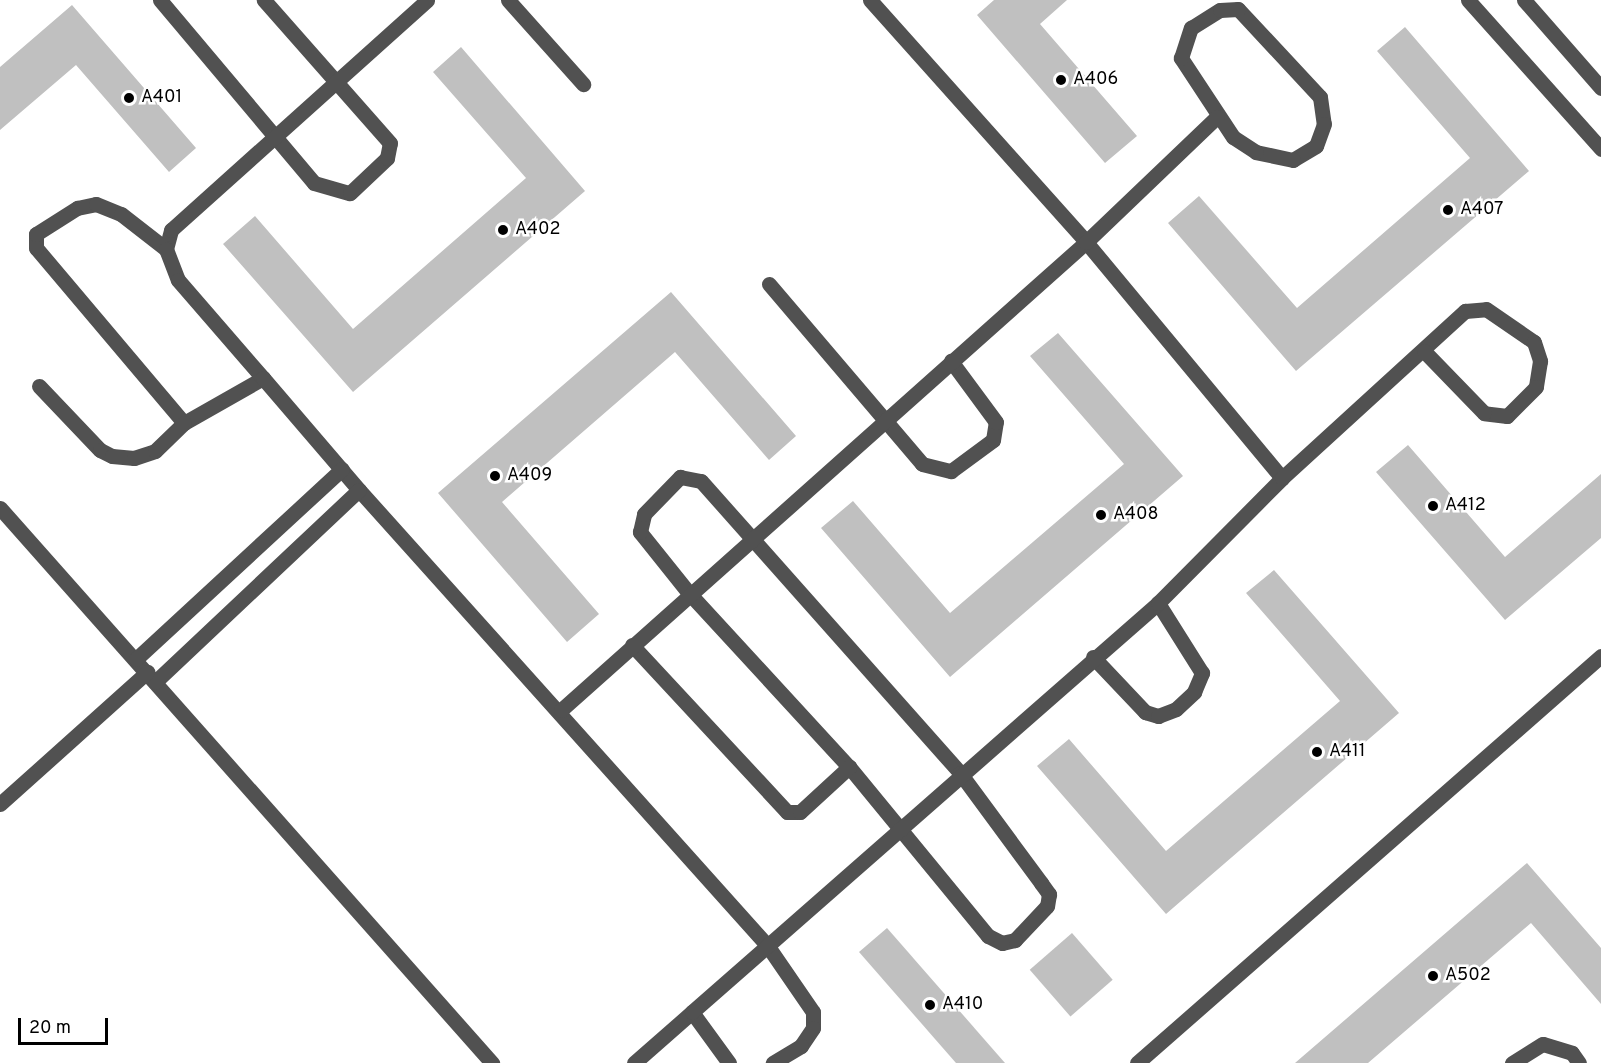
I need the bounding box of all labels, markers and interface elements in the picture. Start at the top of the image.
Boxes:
place label: A406 [1073,69,1118,91]
marker: A406 [1054,73,1068,87]
place label: A401 [141,87,182,109]
marker: A401 [122,91,136,105]
place label: A407 [1460,199,1503,221]
marker: A407 [1441,203,1455,217]
place label: A402 [515,219,561,241]
marker: A402 [496,223,510,237]
place label: A409 [507,465,552,487]
marker: A409 [488,469,502,483]
place label: A412 [1445,495,1486,517]
marker: A412 [1426,499,1440,513]
place label: A408 [1113,504,1159,526]
marker: A408 [1094,508,1108,522]
place label: A411 [1329,741,1365,763]
marker: A411 [1310,745,1324,759]
place label: A502 [1445,965,1491,987]
marker: A502 [1426,969,1440,983]
place label: A410 [942,994,983,1016]
marker: A410 [923,998,937,1012]
scale bar [21,1006,111,1044]
text: 20 m [29,1017,71,1040]

